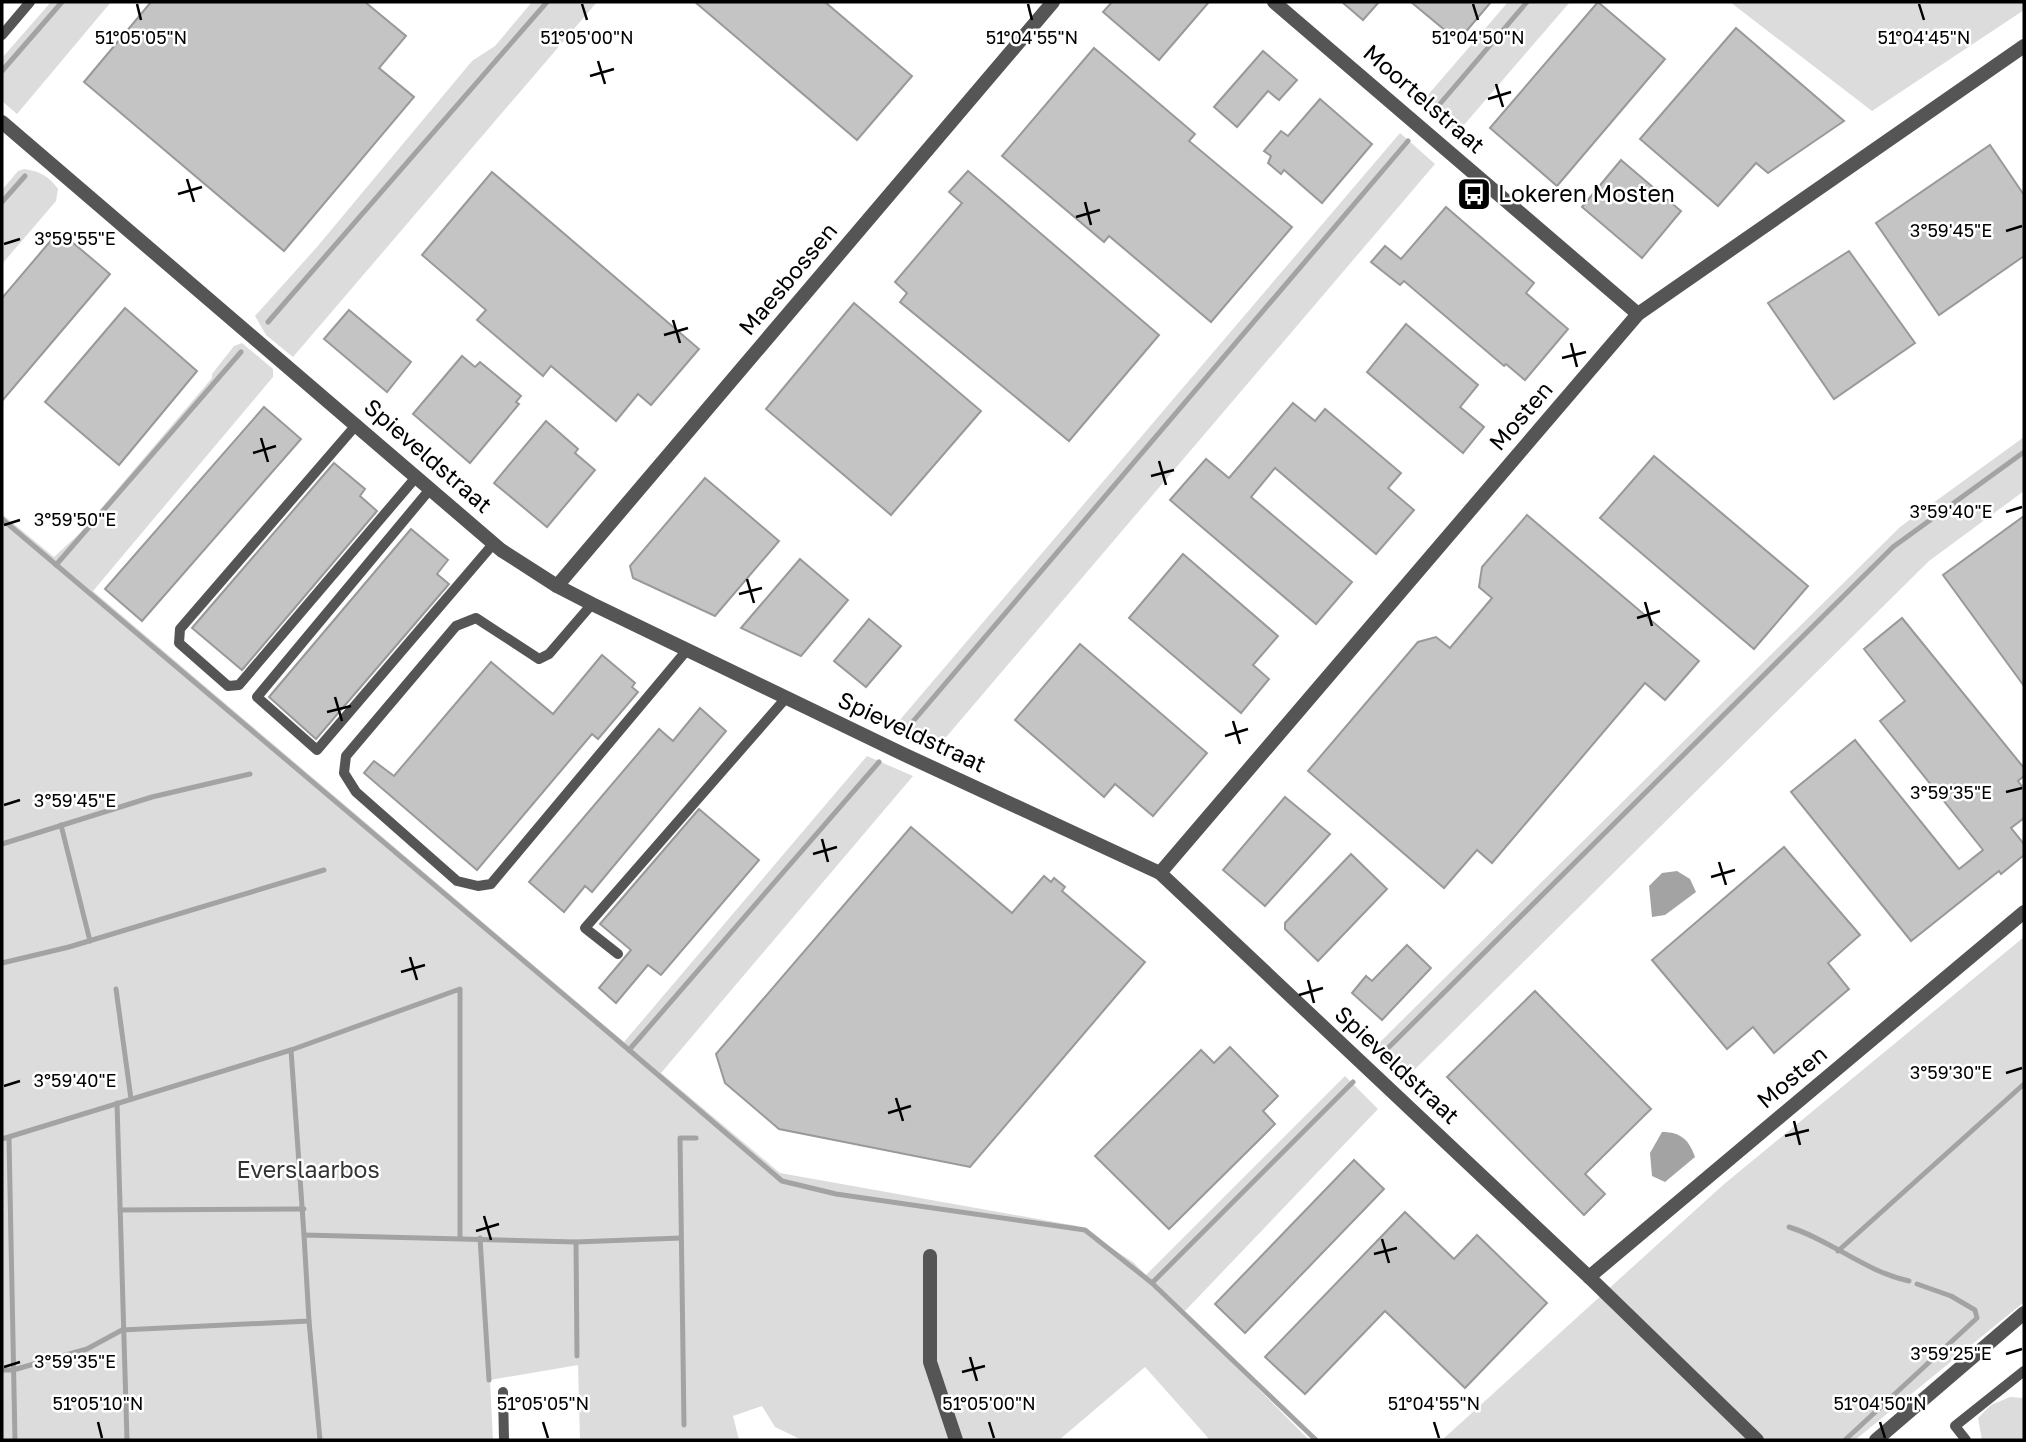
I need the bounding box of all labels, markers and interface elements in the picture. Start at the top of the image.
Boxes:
text: 51°05'05"N [95,26,187,48]
text: 51°05'00"N [540,26,634,48]
text: 51°04'55"N [986,26,1078,48]
text: 51°04'50"N [1431,26,1525,48]
text: 51°04'45"N [1878,26,1970,48]
street label: Moortelstraat [1358,38,1491,159]
bus stop icon: Lokeren Mosten [1455,175,1493,213]
place label: Lokeren Mosten [1498,179,1675,207]
street label: Maesbossen [732,216,842,340]
text: 3°59'45"E [1910,219,1992,241]
text: 3°59'55"E [34,227,116,249]
street label: Mosten [1483,375,1558,456]
street label: Spieveldstraat [359,392,498,518]
text: 3°59'40"E [1910,500,1992,522]
text: 3°59'50"E [34,508,116,530]
street label: Spieveldstraat [834,685,991,778]
text: 3°59'35"E [1910,781,1992,803]
text: 3°59'45"E [34,789,116,811]
street label: Spieveldstraat [1330,999,1466,1129]
street label: Mosten [1751,1039,1832,1113]
text: 3°59'30"E [1910,1061,1992,1083]
text: 3°59'40"E [34,1069,116,1091]
park label: Everslaarbos [236,1155,380,1183]
text: 3°59'25"E [1910,1342,1992,1364]
text: 3°59'35"E [34,1350,116,1372]
text: 51°05'10"N [53,1392,143,1414]
text: 51°05'05"N [497,1392,589,1414]
text: 51°05'00"N [942,1392,1036,1414]
text: 51°04'55"N [1388,1392,1480,1414]
text: 51°04'50"N [1833,1392,1927,1414]

